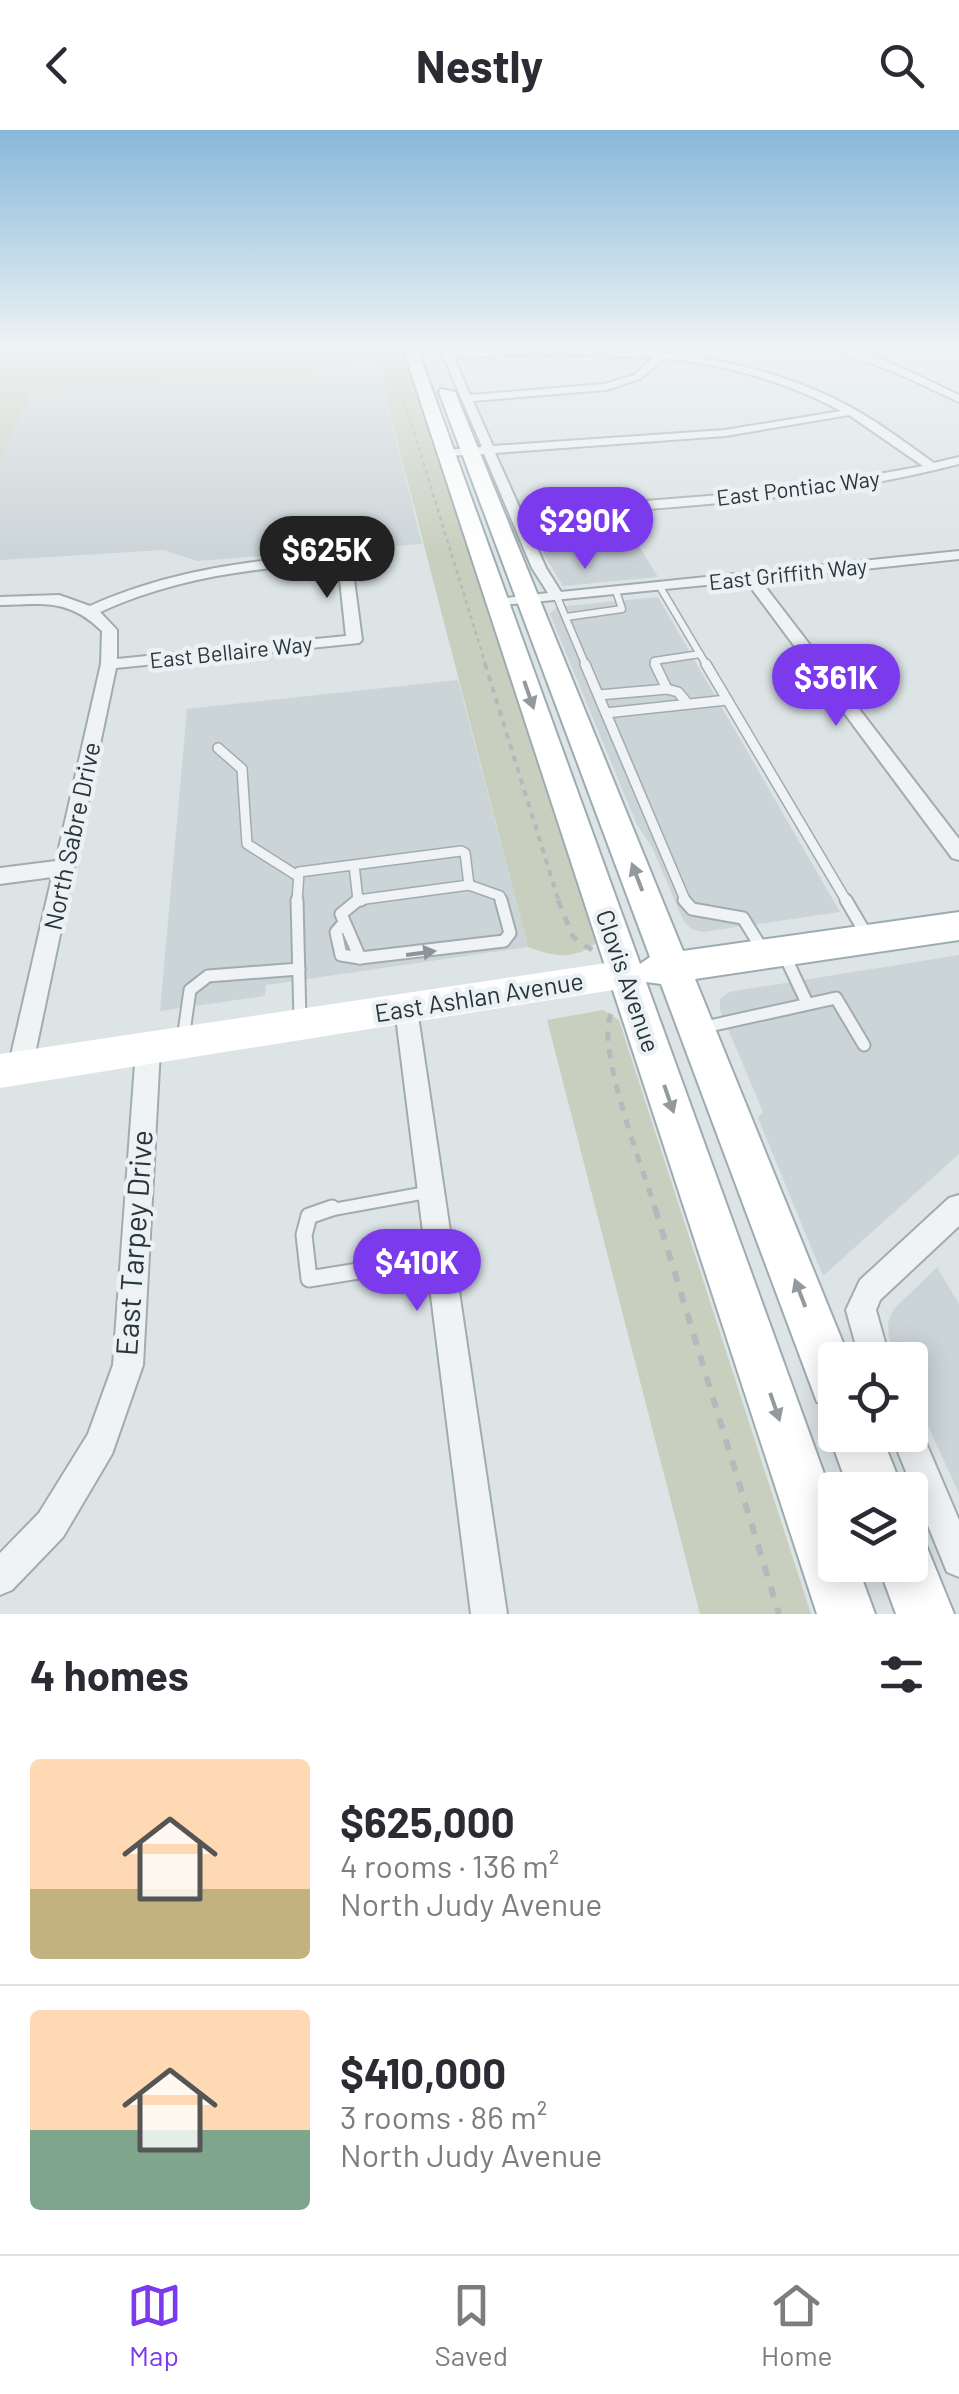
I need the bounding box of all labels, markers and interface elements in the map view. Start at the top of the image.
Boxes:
icon: back [30,38,85,93]
text: Nestly [416,38,543,92]
icon: search [874,38,929,93]
street label: East Pontiac Way [715,464,881,510]
pin: $290K [515,487,655,572]
text: $290K [539,500,631,538]
pin: $625K [257,516,397,601]
text: $625K [282,529,372,567]
street label: East Griffith Way [707,552,868,594]
street label: East Bellaire Way [148,630,314,672]
pin: $361K [766,644,906,729]
text: $361K [794,657,878,695]
one-way arrow [523,680,538,710]
street label: North Sabre Drive [36,739,106,933]
one-way arrow [628,861,644,891]
street label: Clovis Avenue [591,905,667,1056]
one-way arrow [406,944,437,960]
street label: East Ashlan Avenue [372,965,585,1027]
one-way arrow [662,1085,677,1115]
street label: East Tarpey Drive [107,1129,159,1357]
pin: $410K [347,1229,487,1314]
text: $410K [375,1242,459,1280]
one-way arrow [791,1278,807,1308]
map controls [818,1342,928,1582]
button: locate [818,1342,928,1452]
one-way arrow [768,1392,783,1422]
button: layers [818,1472,928,1582]
icon: filters [874,1647,929,1702]
text: 4 homes [30,1649,189,1699]
text: $625,000 [340,1796,515,1846]
icon: home [110,1799,230,1919]
text: 4 rooms · 136 m² [340,1846,559,1884]
text: North Judy Avenue [340,1884,602,1922]
text: $410,000 [340,2047,506,2097]
icon: home [110,2050,230,2170]
text: 3 rooms · 86 m² [340,2097,547,2135]
text: North Judy Avenue [340,2135,602,2173]
tab: Map [127,2278,182,2372]
tab: Saved [435,2278,508,2372]
tab: Home [761,2278,832,2372]

